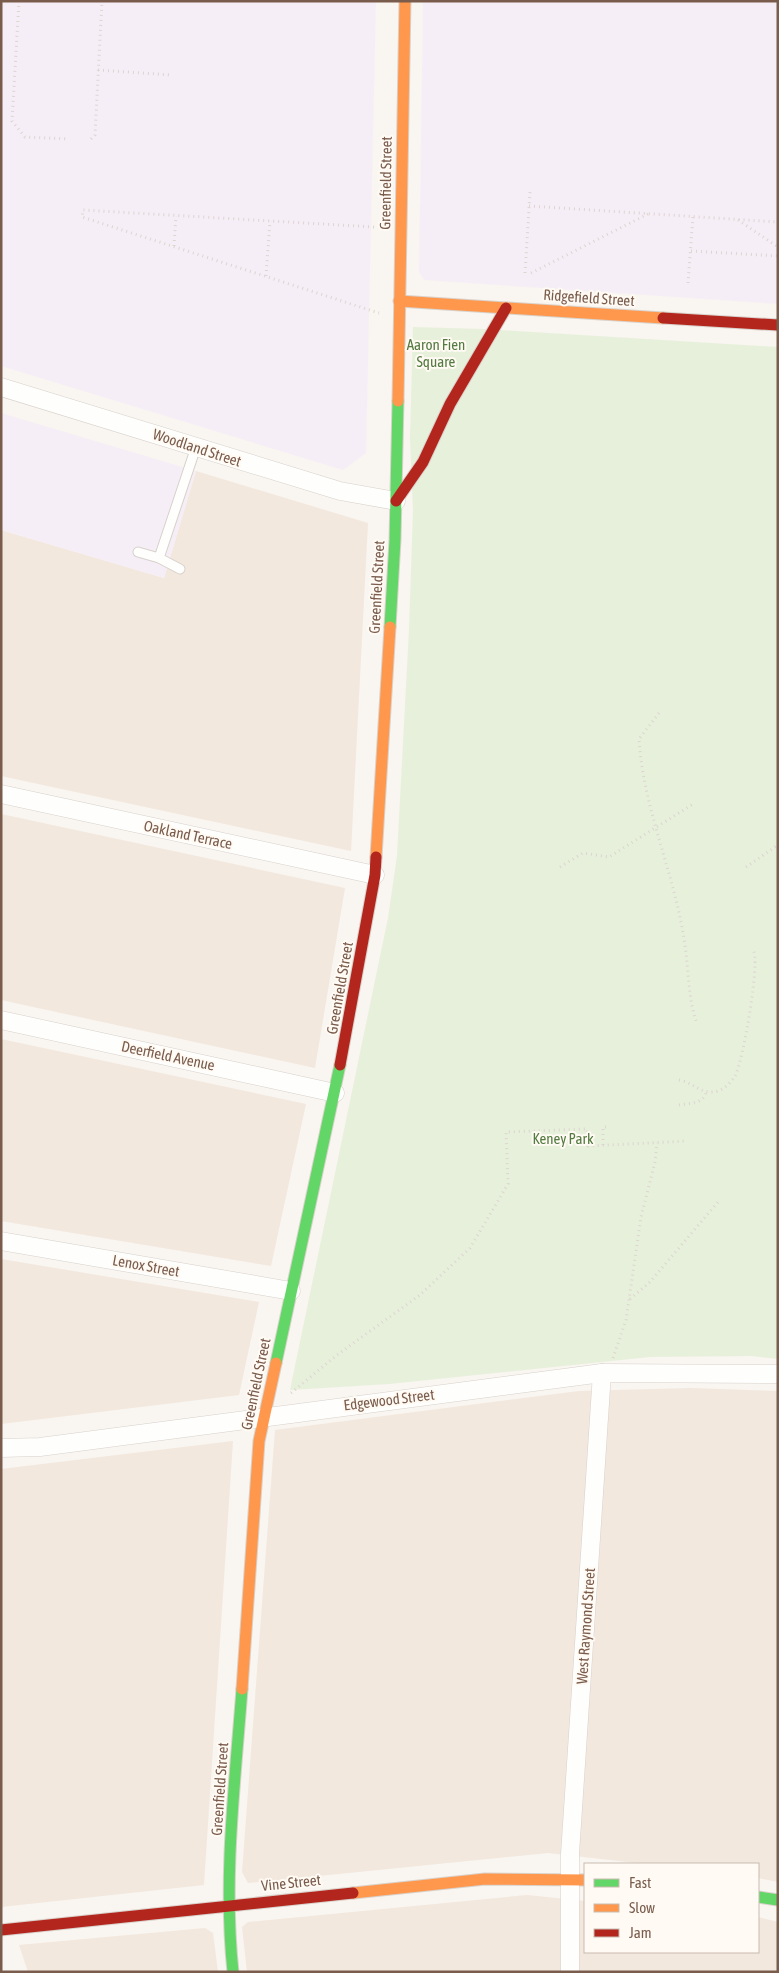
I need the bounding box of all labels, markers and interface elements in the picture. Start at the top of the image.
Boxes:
street label: Greenfield Street [376,136,395,230]
street label: Ridgefield Street [543,286,635,309]
park label: Aaron Fien Square [407,336,465,370]
street label: Woodland Street [151,425,244,470]
street label: Greenfield Street [366,540,387,634]
street label: Oakland Terrace [142,817,234,852]
street label: Greenfield Street [323,940,356,1035]
street label: Deerfield Avenue [120,1037,217,1074]
park label: Keney Park [532,1130,594,1147]
street label: Lenox Street [111,1251,181,1280]
street label: Greenfield Street [237,1336,274,1431]
street label: Edgewood Street [343,1386,435,1414]
street label: West Raymond Street [573,1567,598,1685]
street label: Greenfield Street [208,1742,231,1836]
legend [584,1863,759,1953]
street label: Vine Street [260,1871,322,1894]
text: Fast [629,1874,651,1891]
text: Slow [629,1899,655,1916]
text: Jam [629,1924,652,1941]

